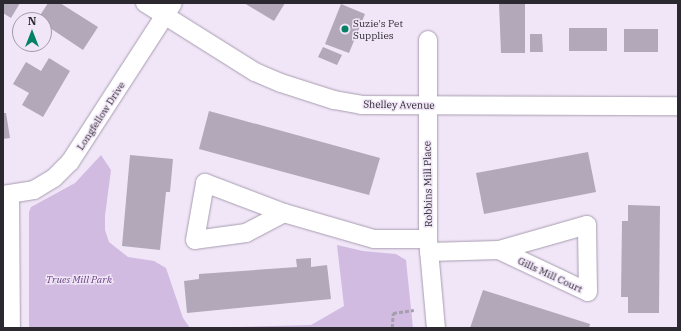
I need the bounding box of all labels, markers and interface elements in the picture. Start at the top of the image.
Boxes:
north arrow [12,12,52,52]
text: N [28,14,36,28]
place label: Suzie's Pet Supplies [353,17,403,40]
marker: Suzie's Pet Supplies [340,24,350,34]
street label: Longfellow Drive [74,80,128,152]
street label: Shelley Avenue [363,98,435,112]
street label: Robbins Mill Place [421,141,435,227]
street label: Gills Mill Court [516,255,584,295]
park label: Trues Mill Park [46,274,112,286]

